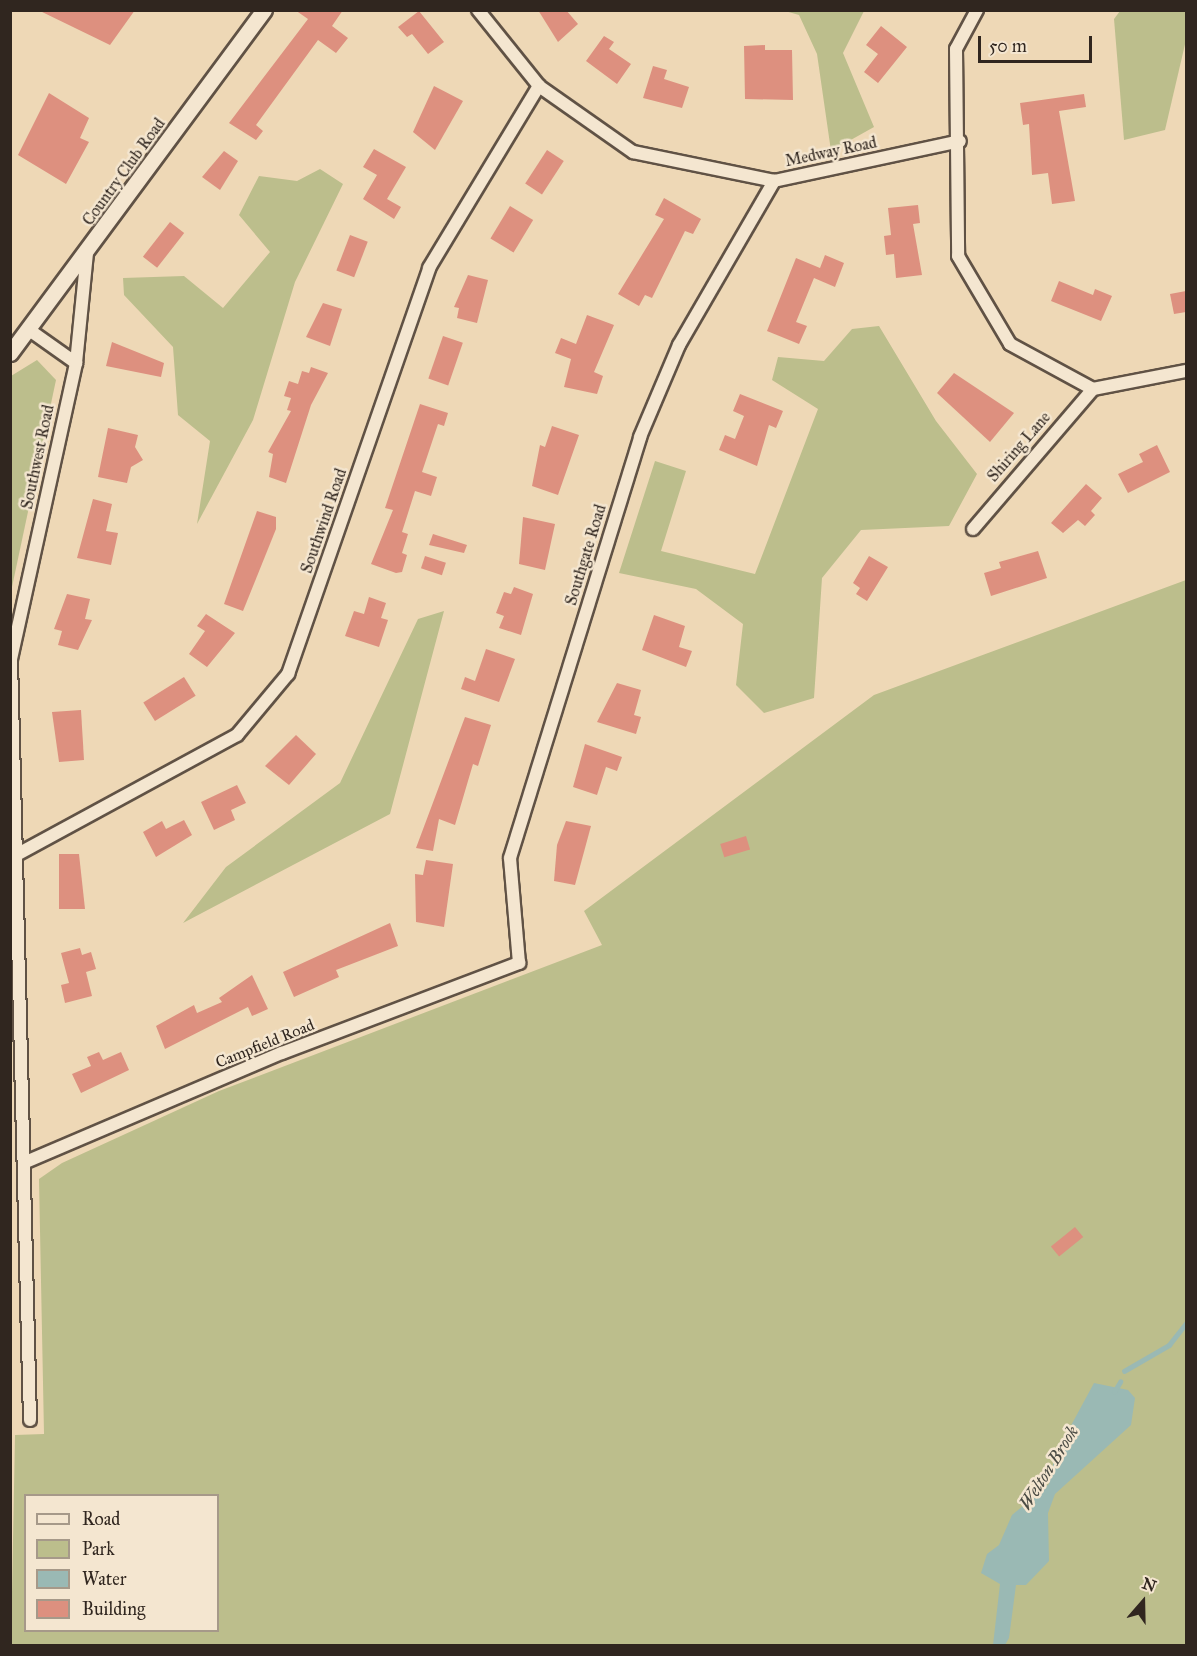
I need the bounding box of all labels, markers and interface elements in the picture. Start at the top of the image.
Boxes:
scale bar [981,24,1095,62]
text: 50 m [989,35,1027,57]
street label: Country Club Road [79,115,169,229]
street label: Medway Road [784,133,878,171]
street label: Southwest Road [18,403,58,511]
street label: Shiring Lane [983,408,1055,486]
street label: Southwind Road [297,466,351,576]
street label: Southgate Road [562,502,610,608]
street label: Campfield Road [213,1015,317,1073]
water label: Welton Brook [1015,1422,1083,1514]
legend [24,1494,219,1632]
text: Road [82,1508,120,1530]
text: Park [82,1538,115,1560]
text: Water [82,1568,126,1590]
north arrow [1113,1572,1173,1632]
text: N [1140,1573,1159,1596]
text: Building [82,1598,145,1620]

